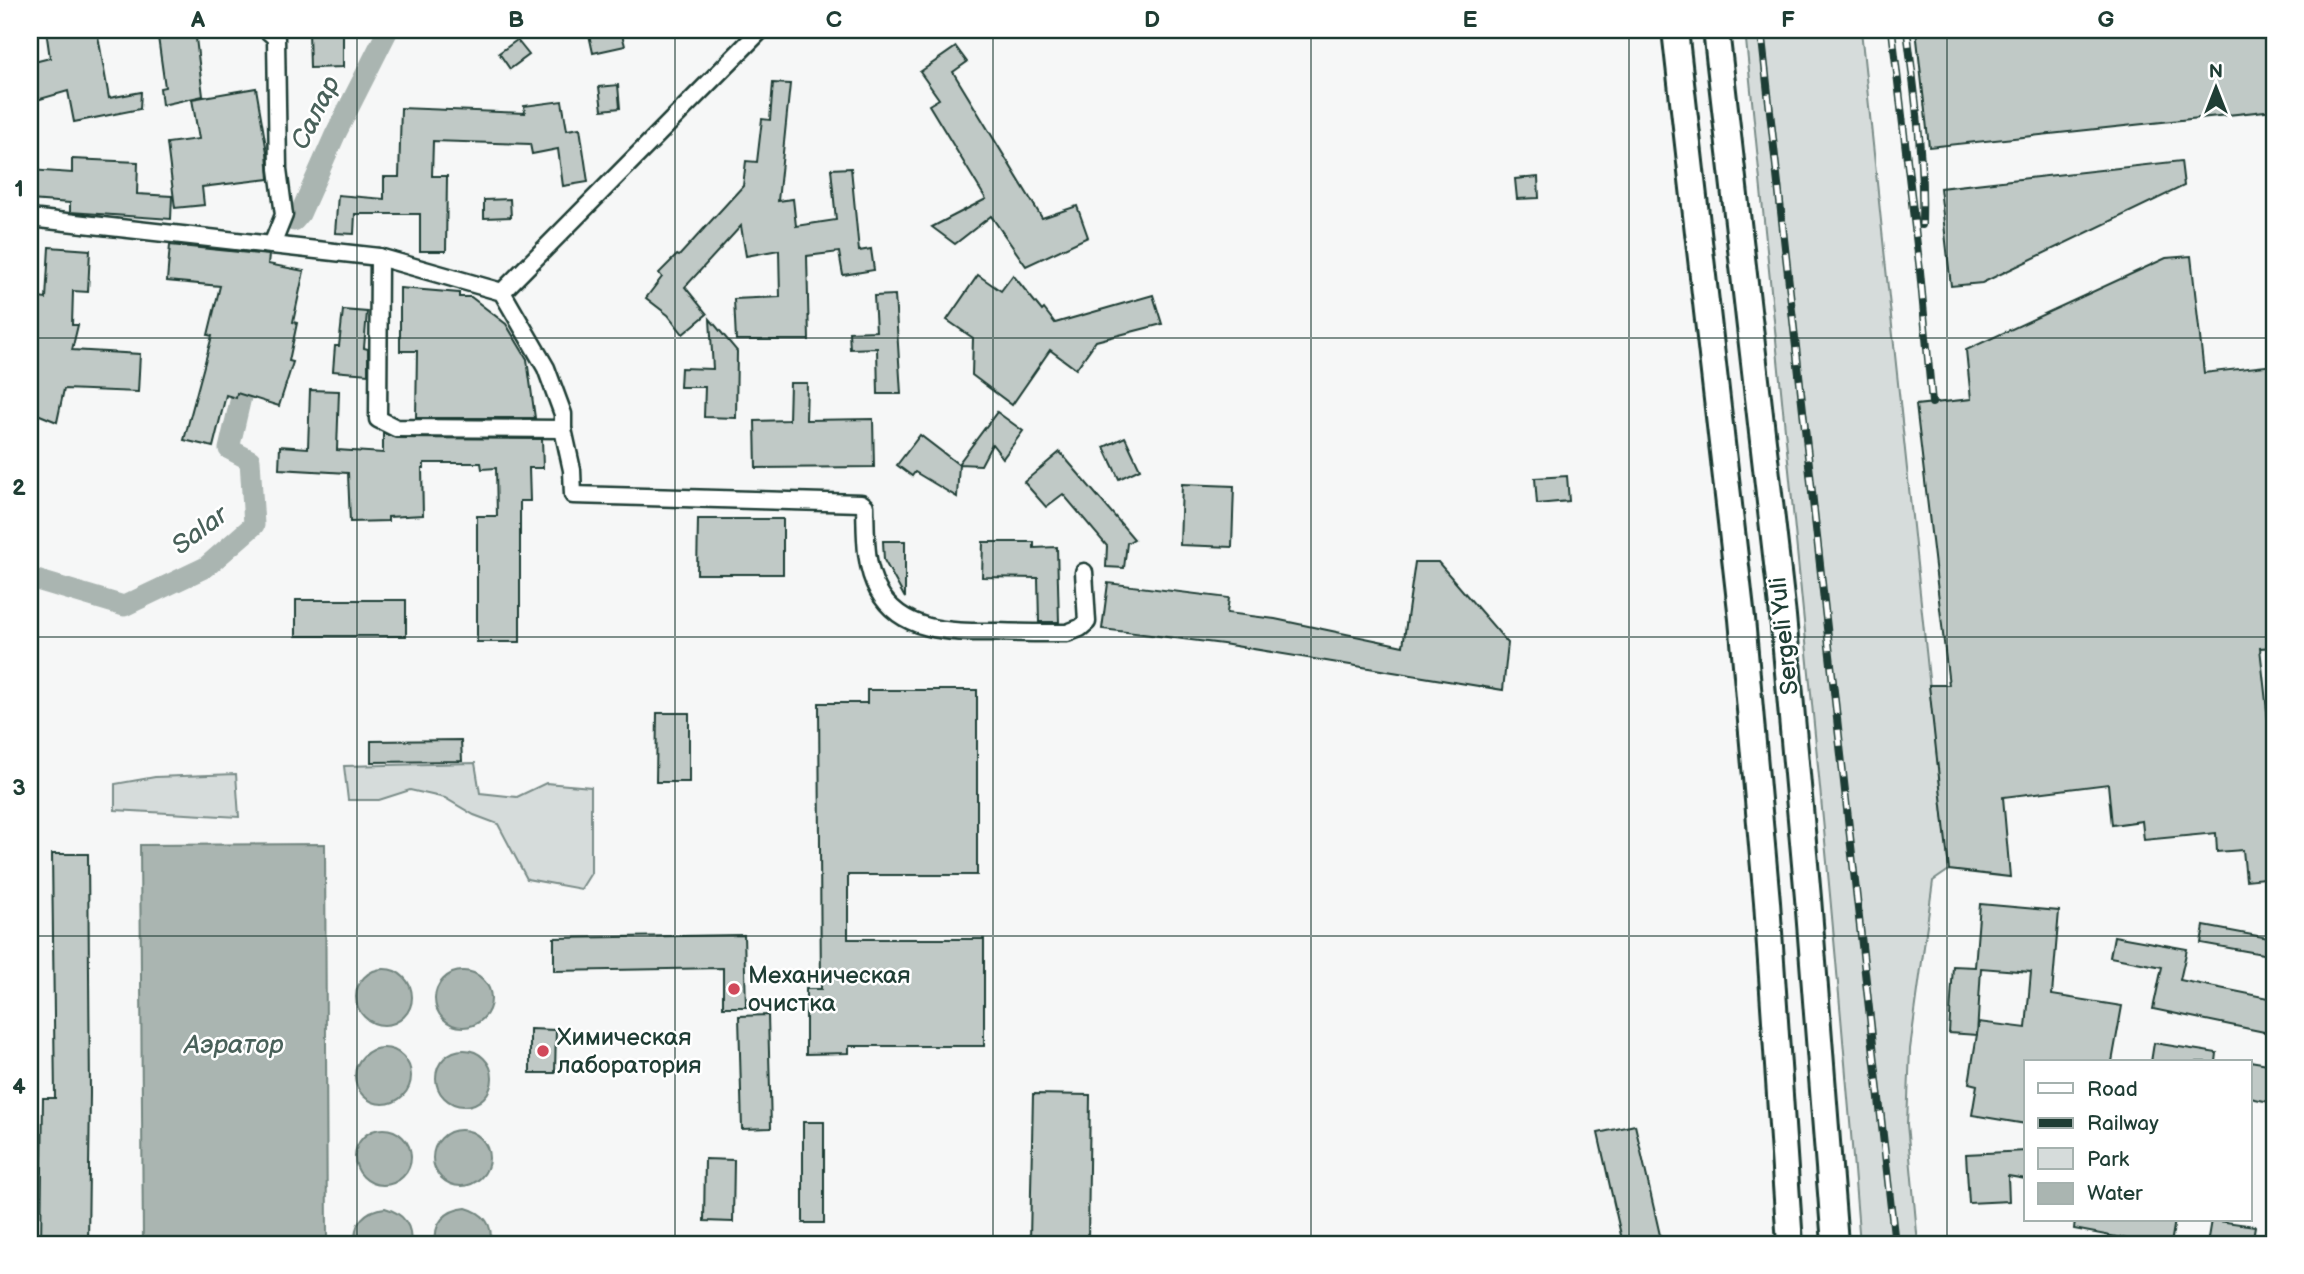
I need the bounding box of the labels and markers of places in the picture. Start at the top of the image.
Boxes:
place label: Механическая очистка [748,961,911,1018]
marker: Механическая очистка [726,981,742,997]
place label: Химическая лаборатория [557,1023,702,1080]
marker: Химическая лаборатория [535,1043,551,1059]

